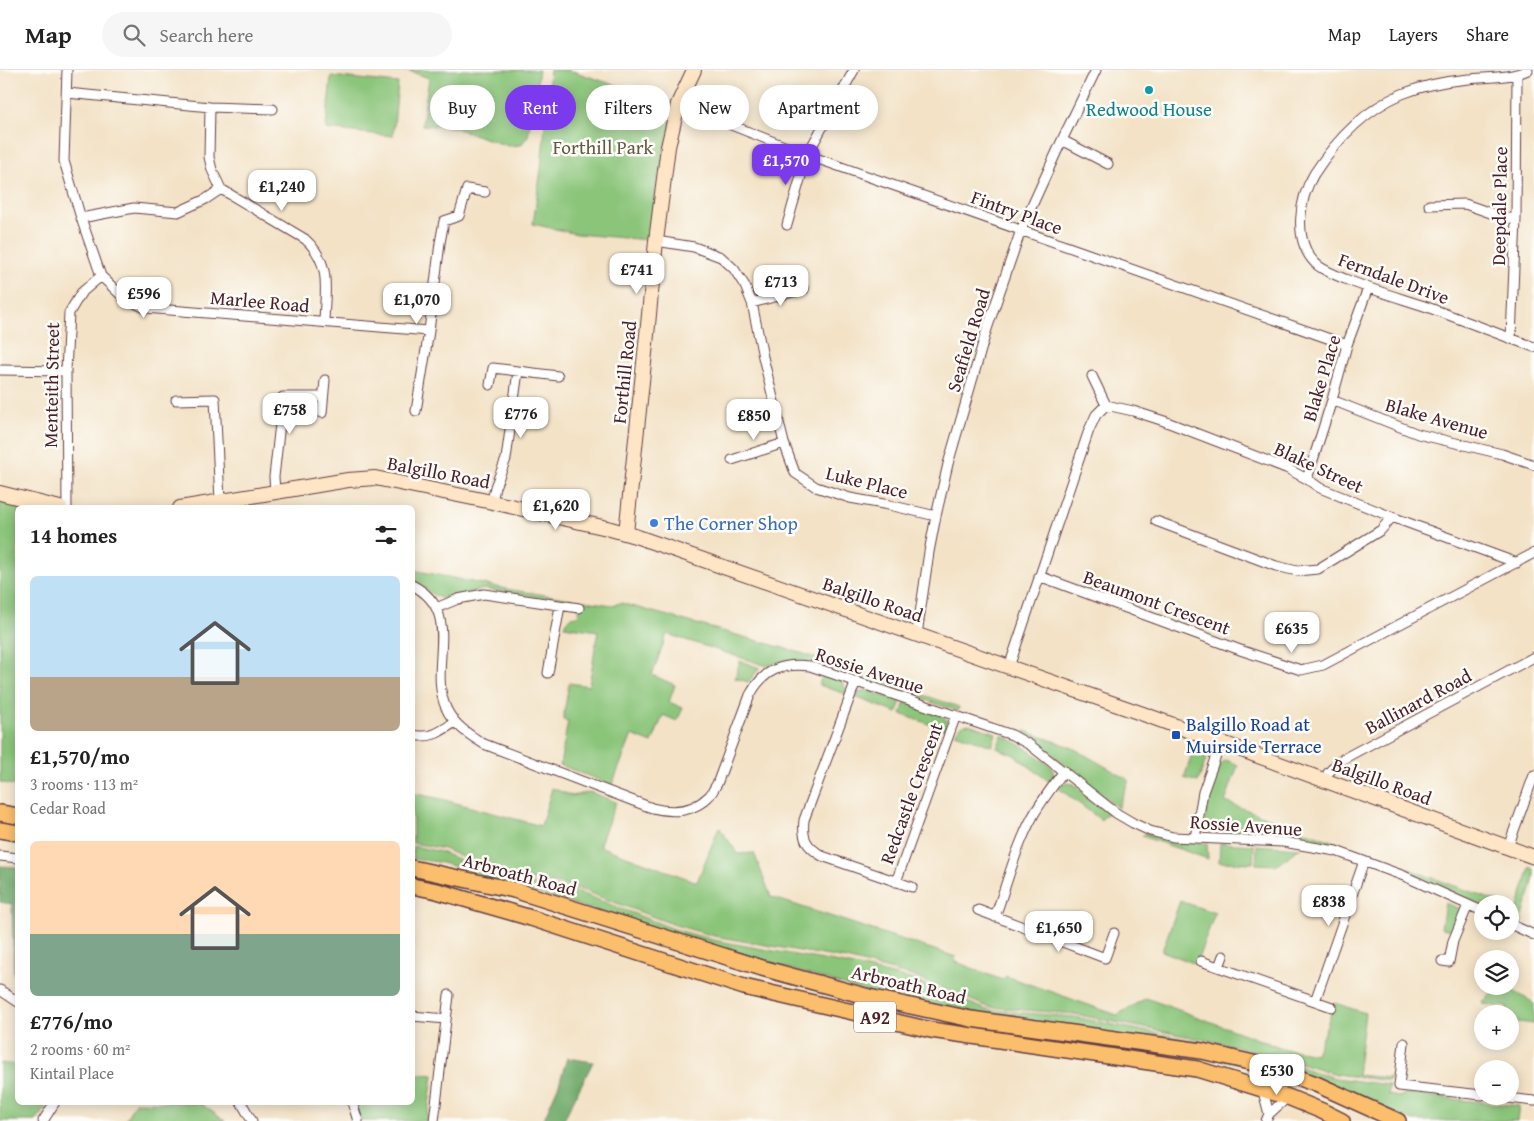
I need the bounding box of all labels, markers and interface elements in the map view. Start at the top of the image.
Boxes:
search box [102,12,452,57]
text: Map [25,17,72,52]
icon: search [120,21,148,49]
text: Search here [160,21,253,49]
text: Map [1328,21,1361,48]
text: Layers [1389,21,1438,48]
text: Share [1466,21,1509,48]
marker: Redwood House [1143,84,1155,96]
chip: Buy [430,85,495,130]
chip: Rent [505,85,576,130]
chip: Filters [586,85,670,130]
chip: New [680,85,749,130]
chip: Apartment [759,85,878,130]
place label: Redwood House [1086,95,1212,123]
park label: Forthill Park [553,133,653,161]
pin: £1,570 [745,144,827,186]
street label: Deepdale Place [1484,146,1514,266]
text: £1,570 [763,148,809,172]
pin: £1,240 [241,170,323,212]
text: £1,240 [259,174,305,198]
street label: Fintry Place [967,183,1067,241]
street label: Ferndale Drive [1335,245,1453,311]
pin: £741 [607,252,667,295]
text: £741 [620,257,654,281]
pin: £713 [751,264,811,307]
text: £713 [764,269,798,293]
pin: £596 [114,276,174,319]
text: £596 [127,281,161,305]
pin: £1,070 [376,282,458,325]
street label: Marlee Road [209,283,312,319]
street label: Seafield Road [939,284,997,395]
text: £1,070 [394,287,440,311]
street label: Forthill Road [605,318,643,425]
street label: Menteith Street [36,322,66,448]
street label: Blake Place [1295,331,1347,425]
street label: Blake Avenue [1382,390,1492,446]
pin: £758 [260,392,320,435]
pin: £776 [491,396,551,439]
text: £758 [273,397,307,421]
pin: £850 [724,398,784,441]
text: £776 [504,401,538,425]
text: £850 [737,403,771,427]
street label: Blake Street [1270,434,1368,500]
street label: Balgillo Road [385,448,494,496]
street label: Luke Place [823,458,911,506]
pin: £1,620 [515,488,597,531]
text: £1,620 [533,493,579,517]
place label: The Corner Shop [664,509,798,537]
marker: The Corner Shop [648,517,660,529]
text: 14 homes [30,520,117,551]
icon: filters [372,521,400,549]
street label: Beaumont Crescent [1079,562,1235,642]
street label: Balgillo Road [819,569,928,629]
icon: home [170,608,260,698]
pin: £635 [1262,612,1322,654]
text: £635 [1275,616,1309,640]
street label: Rossie Avenue [812,639,928,701]
street label: Ballinard Road [1360,661,1477,741]
place label: Balgillo Road at Muirside Terrace [1186,710,1322,760]
street label: Redcastle Crescent [872,718,950,868]
marker: Balgillo Road at Muirside Terrace [1170,729,1182,741]
text: £1,570/mo [30,741,130,772]
street label: Balgillo Road [1328,750,1437,812]
text: 3 rooms · 113 m² [30,772,138,796]
text: Cedar Road [30,796,106,820]
street label: Rossie Avenue [1189,807,1303,843]
street label: Arbroath Road [460,845,581,903]
icon: home [170,873,260,963]
pin: £838 [1299,884,1359,927]
text: £838 [1312,889,1346,913]
map controls [1474,895,1519,1105]
button: locate [1474,895,1519,940]
pin: £1,650 [1018,910,1100,953]
text: £1,650 [1036,915,1082,939]
button: layers [1474,950,1519,995]
street label: Arbroath Road [849,957,970,1011]
road number: A92 [854,1002,896,1032]
button: + [1474,1005,1519,1050]
text: £776/mo [30,1006,113,1037]
text: 2 rooms · 60 m² [30,1037,130,1061]
pin: £530 [1247,1054,1307,1096]
text: £530 [1260,1058,1294,1082]
button: − [1474,1060,1519,1105]
text: Kintail Place [30,1061,114,1085]

